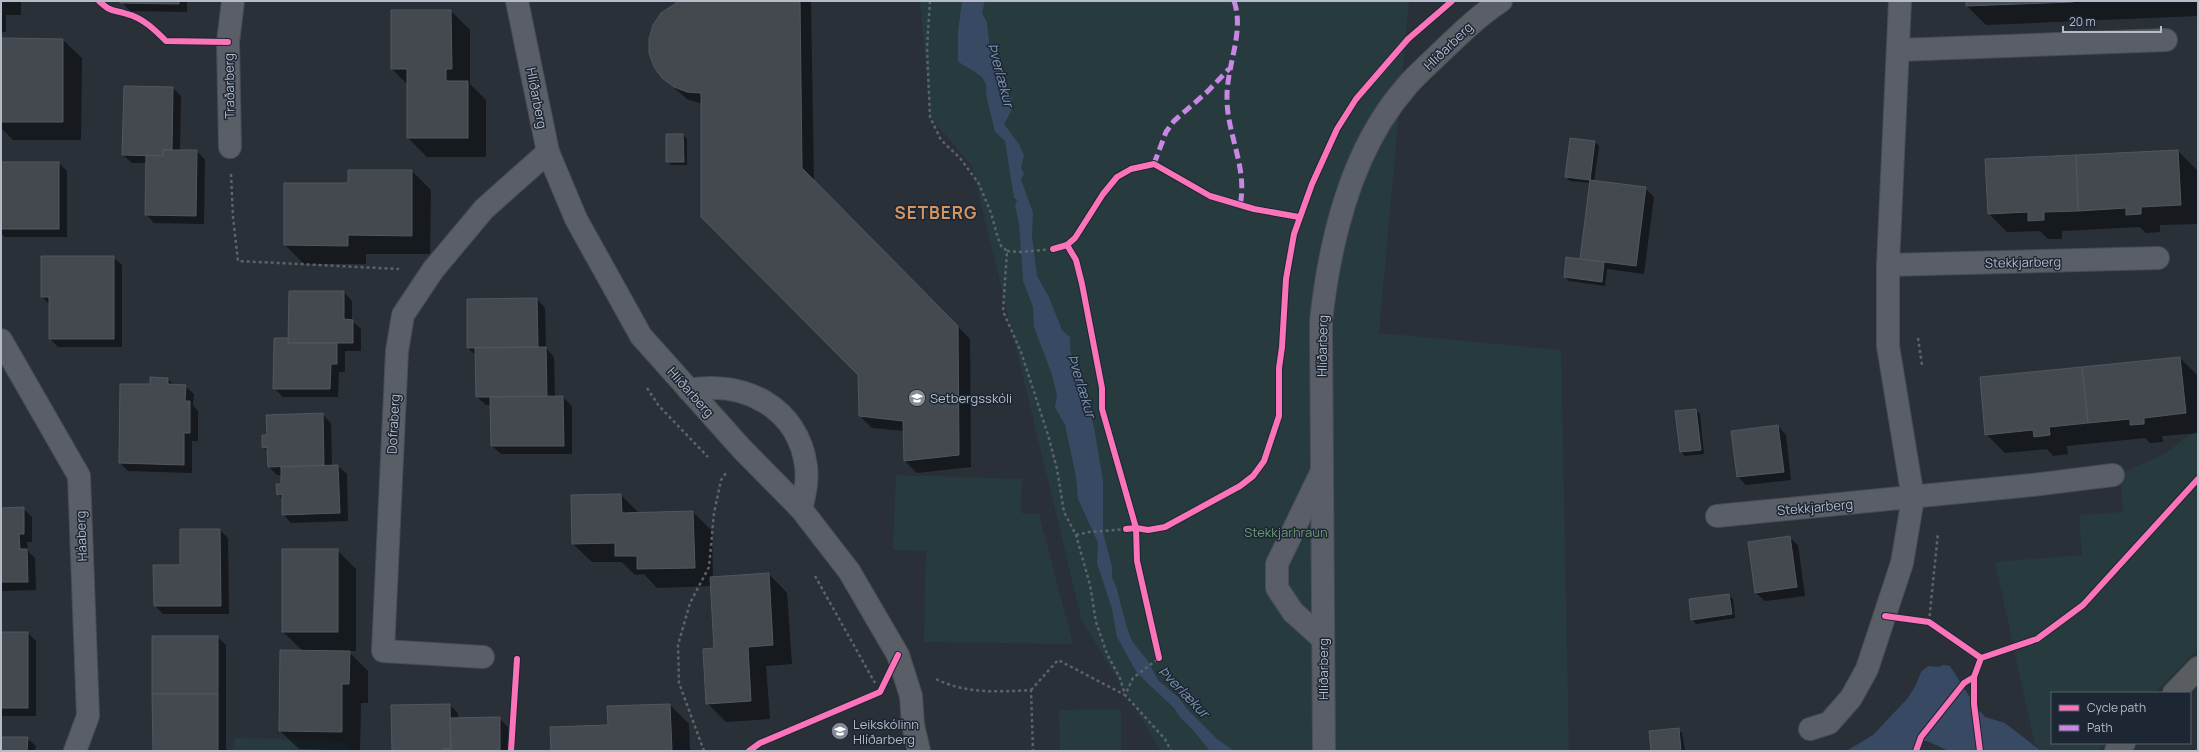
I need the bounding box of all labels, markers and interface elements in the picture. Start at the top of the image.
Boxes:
scale bar [2063,8,2161,34]
text: 20 m [2069,13,2096,30]
street label: Hlíðarberg [1419,18,1477,74]
water label: Þverlækur [984,41,1020,111]
street label: Traðarberg [219,53,239,119]
street label: Hlíðarberg [522,66,552,130]
district label: SETBERG [895,201,977,224]
street label: Stekkjarberg [1985,252,2061,272]
street label: Hlíðarberg [1312,315,1332,377]
water label: Þverlækur [1064,352,1102,422]
street label: Hlíðarberg [664,363,718,421]
school or university icon: Setbergsskóli [907,388,927,408]
place label: Setbergsskóli [930,389,1012,407]
street label: Dofraberg [382,394,404,454]
street label: Stekkjarberg [1776,495,1854,519]
street label: Háaberg [71,510,91,562]
park label: Stekkjarhraun [1244,523,1328,541]
street label: Hlíðarberg [1314,638,1332,700]
water label: Þverlækur [1155,662,1215,723]
legend [2051,692,2191,744]
text: Cycle path [2087,699,2146,716]
place label: Leikskólinn Hlíðarberg [853,715,919,748]
text: Path [2087,719,2113,736]
school or university icon: Leikskólinn Hlíðarberg [830,721,850,741]

